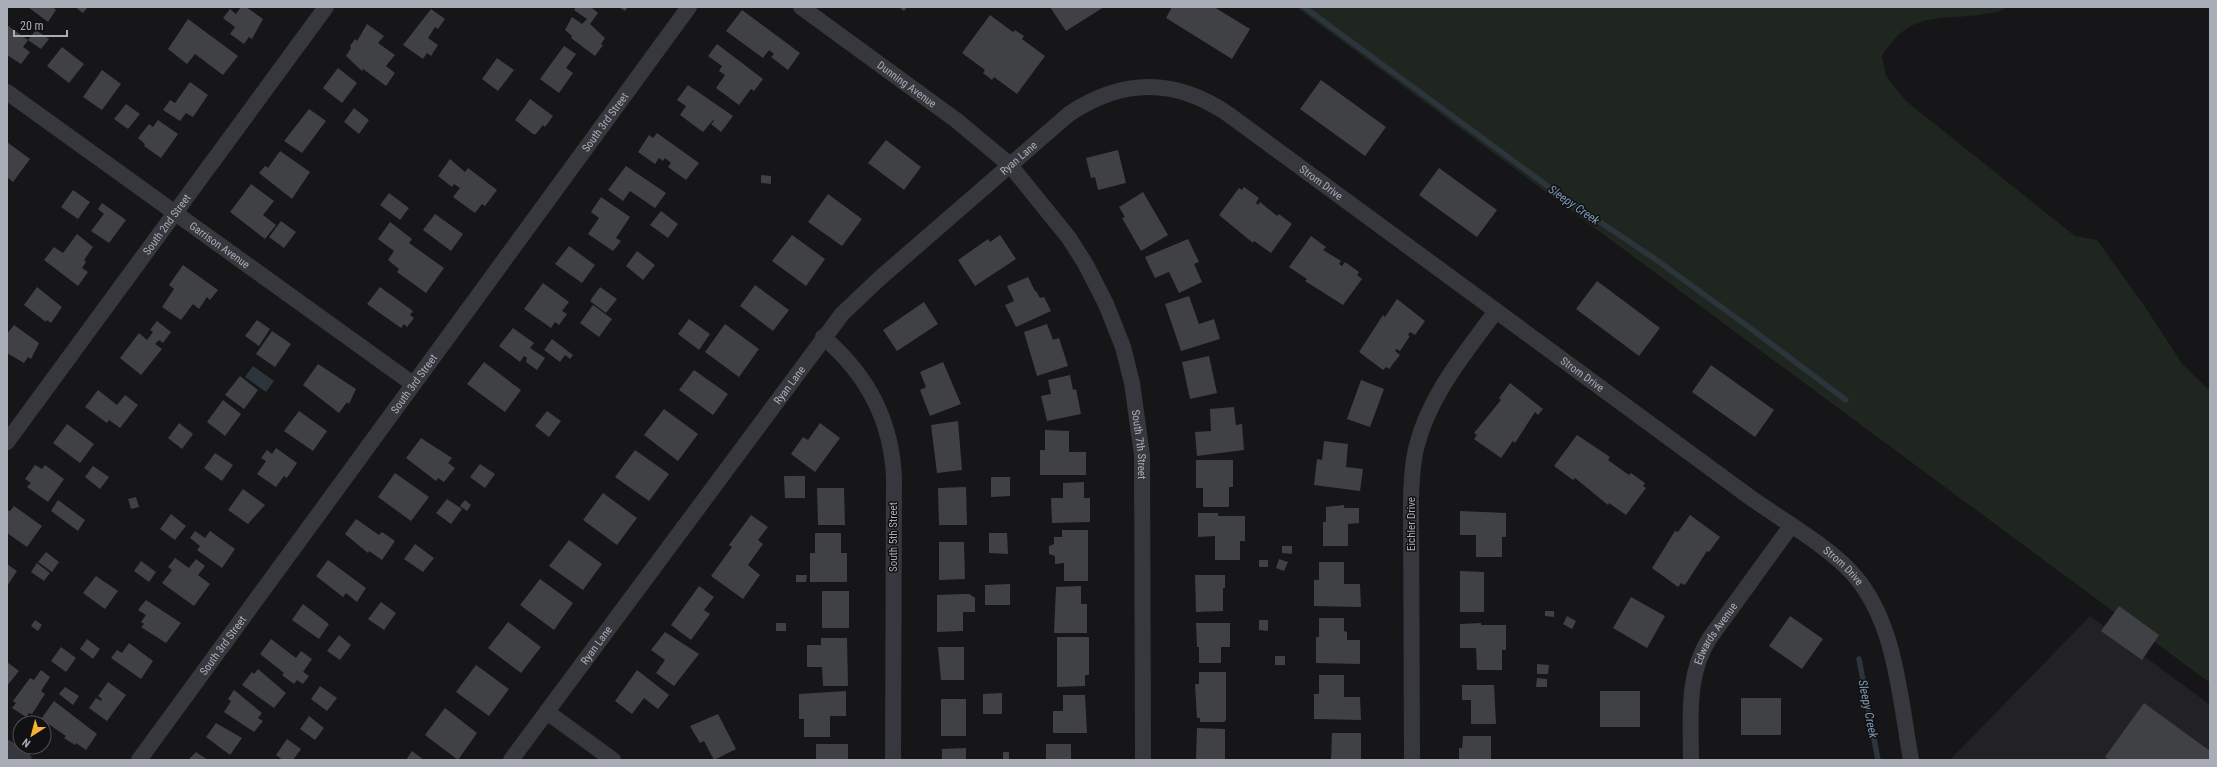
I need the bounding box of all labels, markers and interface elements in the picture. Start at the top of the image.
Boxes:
scale bar [14,12,67,38]
text: 20 m [20,19,44,33]
street label: Dunning Avenue [875,58,939,110]
street label: South 3rd Street [579,90,631,154]
street label: Ryan Lane [997,138,1039,177]
street label: Strom Drive [1297,162,1345,203]
water label: Sleepy Creek [1546,182,1603,228]
street label: South 2nd Street [140,191,193,257]
street label: Garrison Avenue [187,219,252,271]
street label: South 3rd Street [388,352,440,416]
street label: Strom Drive [1558,354,1607,394]
street label: Ryan Lane [771,363,808,407]
street label: South 7th Street [1129,409,1149,479]
street label: Eichler Drive [1405,497,1418,551]
street label: South 5th Street [887,502,900,572]
street label: Strom Drive [1821,544,1866,588]
street label: Edwards Avenue [1691,600,1740,666]
street label: South 3rd Street [197,613,249,678]
street label: Ryan Lane [578,623,615,667]
water label: Sleepy Creek [1855,679,1881,740]
north arrow [12,715,52,755]
text: N [20,735,33,750]

